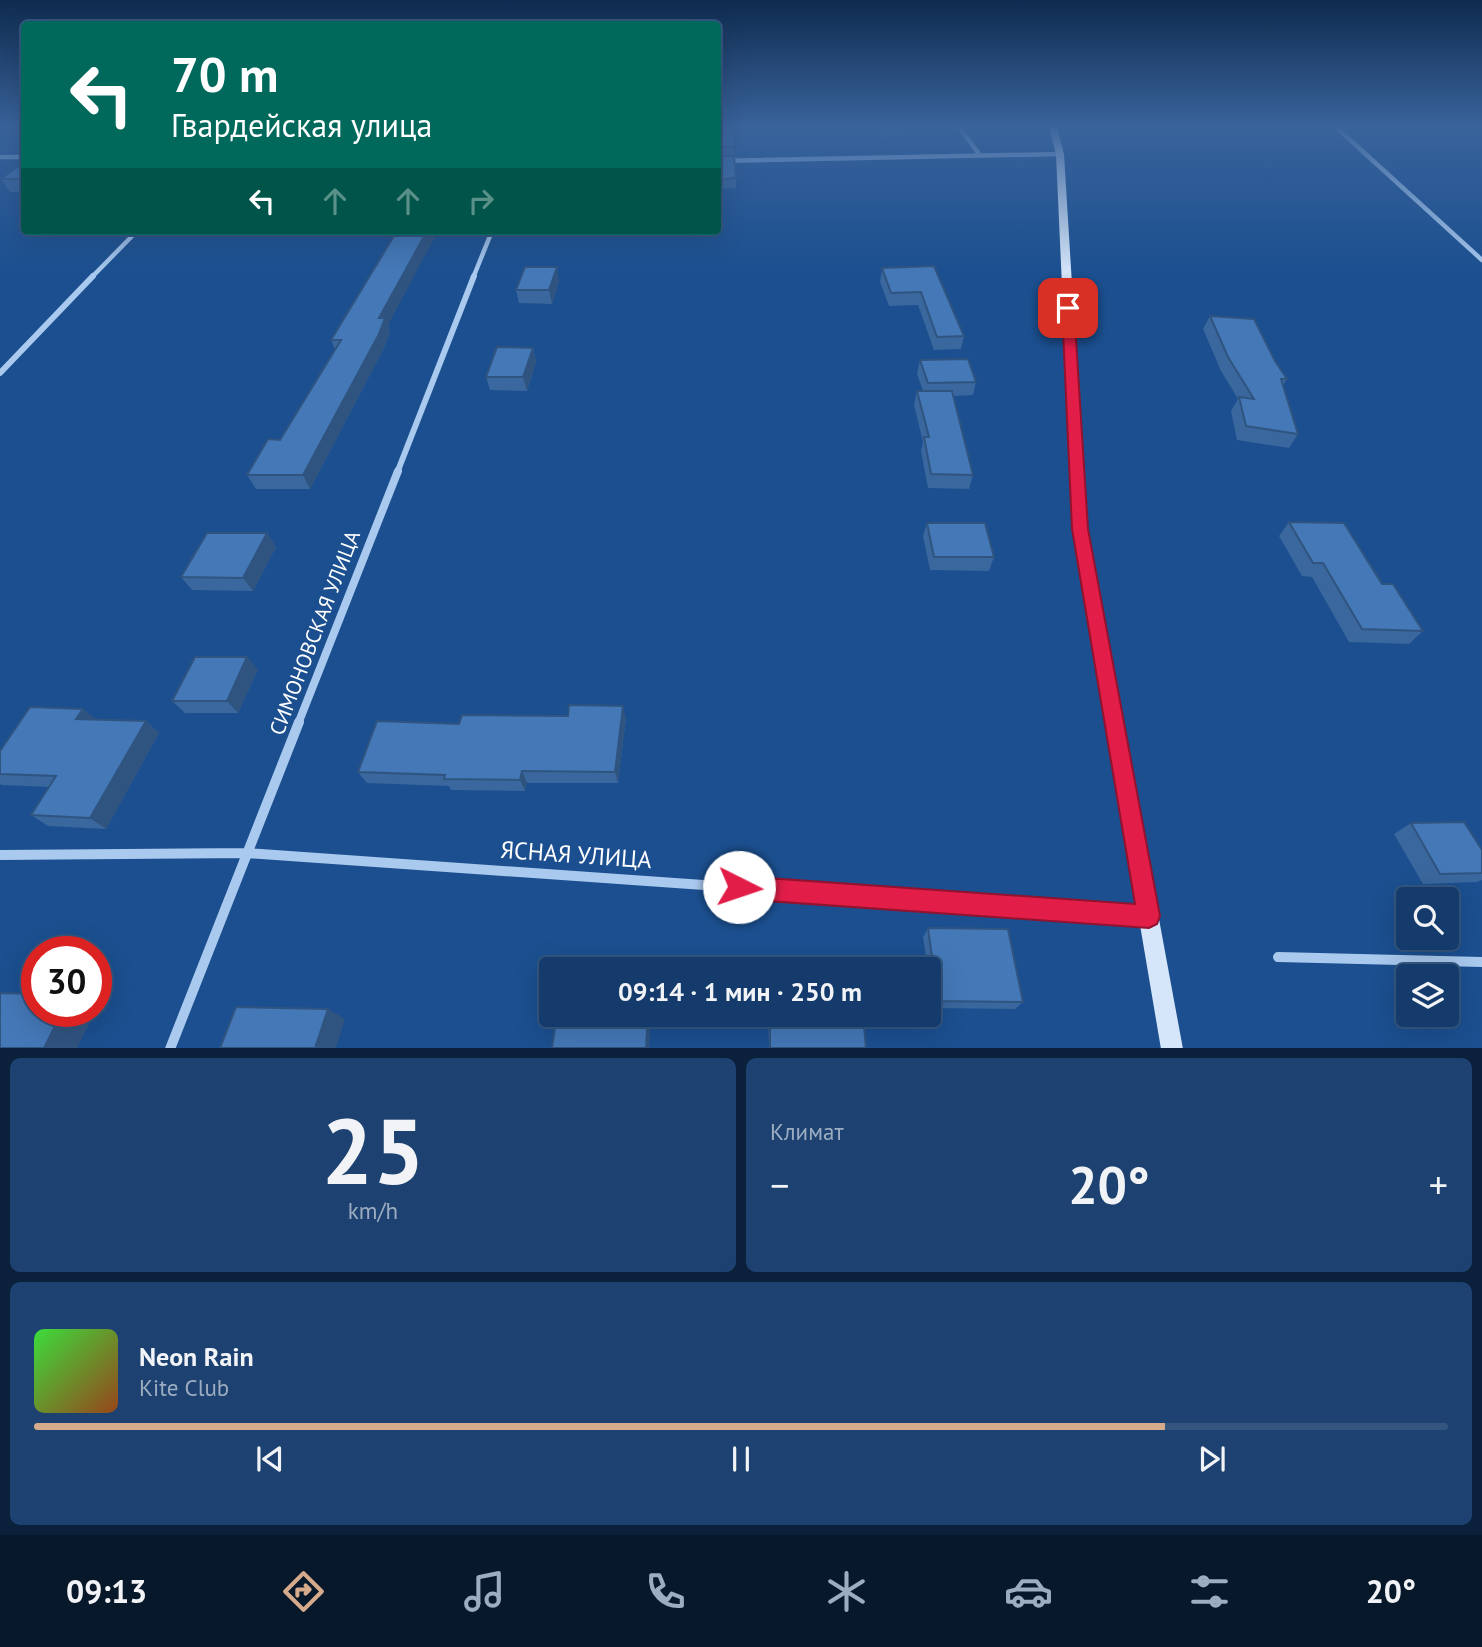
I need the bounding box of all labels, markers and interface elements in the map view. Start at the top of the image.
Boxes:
text: 70 m [171,42,278,106]
icon: left [56,49,147,140]
text: Гвардейская улица [171,104,432,146]
icon: left [243,182,281,220]
icon: ahead [316,182,354,220]
icon: ahead [389,182,427,220]
icon: right [462,182,500,220]
pin [1038,278,1098,338]
icon: arrive [1049,289,1087,327]
street label: СИМОНОВСКАЯ УЛИЦА [263,526,366,739]
street label: ЯСНАЯ УЛИЦА [499,834,653,875]
position arrow [702,850,776,924]
map controls [1396,887,1459,1027]
button: search [1396,887,1459,950]
speed limit sign: 30 [21,936,112,1027]
button: layers [1396,964,1459,1027]
text: 09:14 · 1 мин · 250 m [618,975,862,1008]
text: 25 [321,1091,425,1209]
text: Климат [770,1117,844,1146]
text: 20° [1068,1151,1150,1218]
text: − [770,1160,789,1209]
text: + [1429,1160,1448,1209]
text: km/h [348,1196,398,1225]
text: Neon Rain [139,1340,254,1373]
text: Kite Club [139,1373,229,1402]
icon: previous [251,1440,289,1478]
icon: pause [722,1440,760,1478]
icon: next [1193,1440,1231,1478]
icon: directions [279,1567,328,1616]
icon: music [460,1567,509,1616]
icon: phone [641,1567,690,1616]
icon: climate [822,1567,871,1616]
icon: car [1004,1567,1053,1616]
icon: filters [1185,1567,1234,1616]
text: 09:13 [66,1570,147,1612]
text: 20° [1366,1570,1416,1612]

